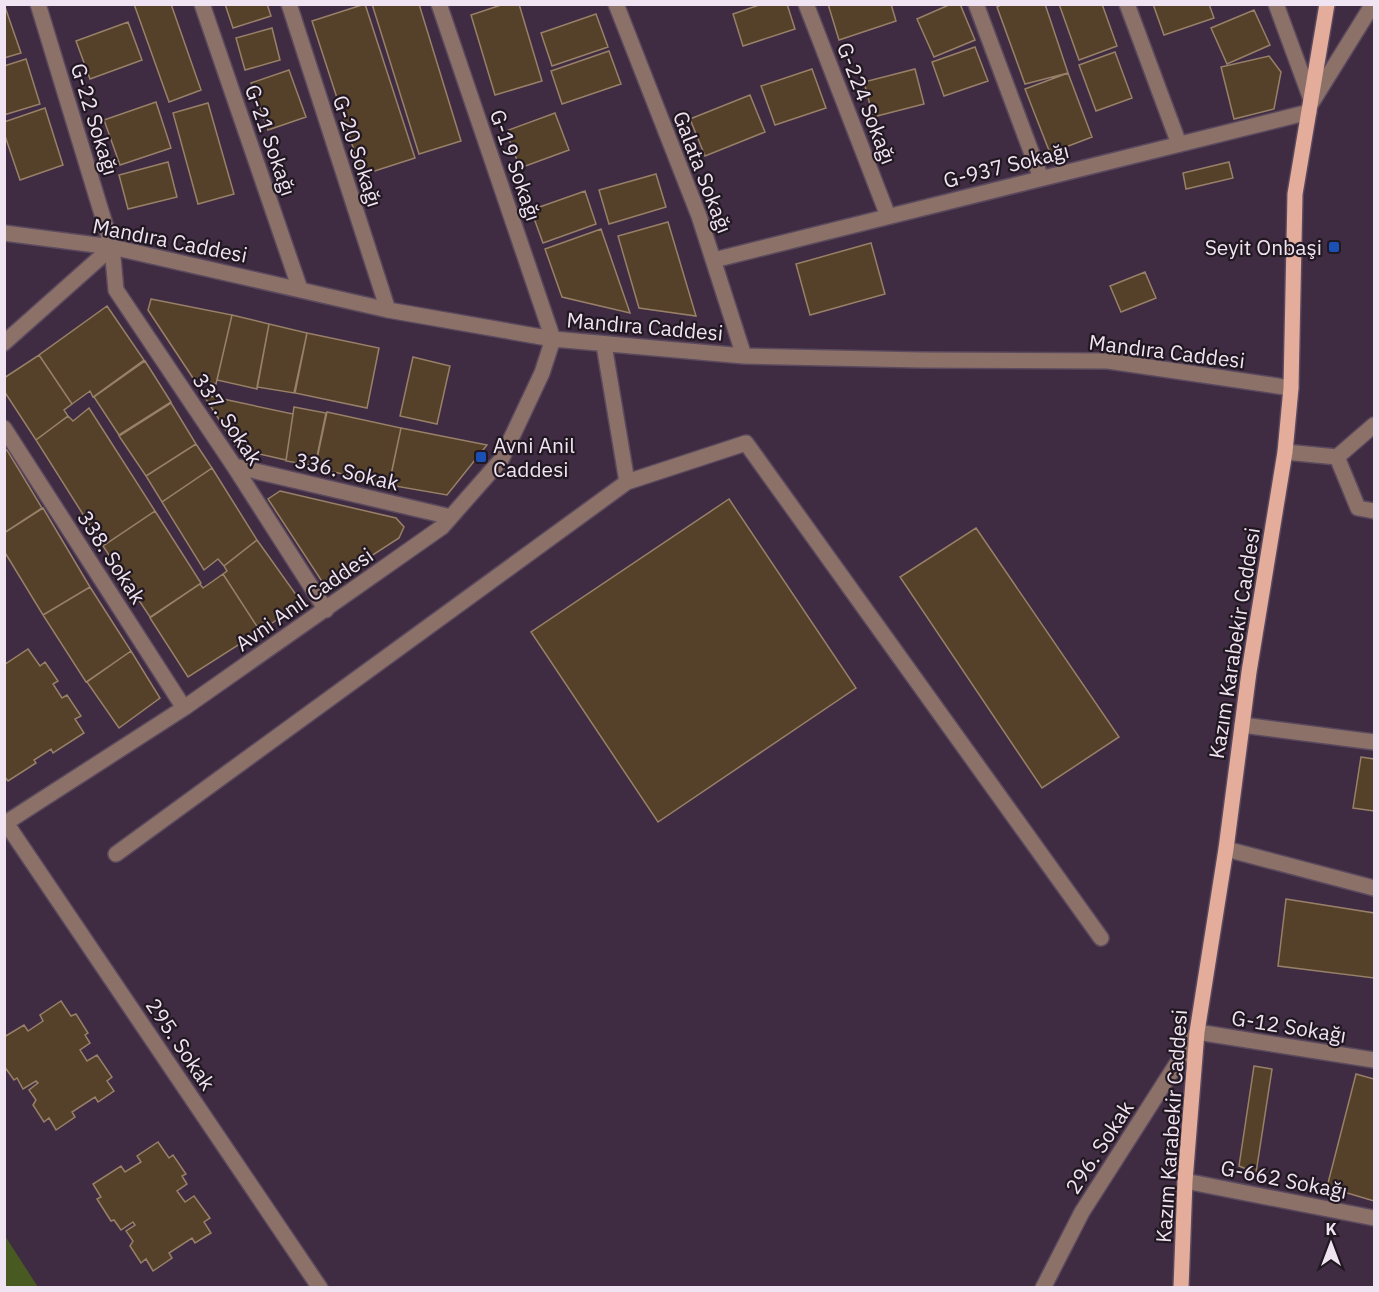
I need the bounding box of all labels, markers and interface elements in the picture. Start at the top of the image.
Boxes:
street label: G-224 Sokağı [831,38,903,168]
street label: G-22 Sokağı [65,59,125,179]
street label: G-21 Sokağı [239,81,303,199]
street label: G-20 Sokağı [327,92,389,210]
street label: G-19 Sokağı [484,106,548,224]
street label: Galata Sokağı [667,107,739,237]
street label: G-937 Sokağı [940,136,1072,194]
street label: Mandıra Caddesi [90,211,250,269]
place label: Seyit Onbaşi [1205,233,1322,261]
marker: Seyit Onbaşi [1327,240,1341,254]
street label: Mandıra Caddesi [566,305,724,347]
street label: Mandıra Caddesi [1087,328,1247,374]
street label: 337. Sokak [187,367,269,471]
place label: Avni Anil Caddesi [493,431,575,483]
street label: 336. Sokak [292,445,402,497]
marker: Avni Anil Caddesi [474,450,488,464]
street label: 338. Sokak [71,505,153,609]
street label: Kazım Karabekir Caddesi [1202,525,1266,761]
street label: Avni Anıl Caddesi [229,541,379,657]
street label: 295. Sokak [140,992,222,1096]
street label: G-12 Sokağı [1230,1003,1348,1049]
street label: Kazım Karabekir Caddesi [1149,1008,1193,1244]
street label: 296. Sokak [1058,1095,1140,1199]
street label: G-662 Sokağı [1218,1153,1350,1205]
north arrow [1301,1214,1361,1274]
text: K [1325,1219,1337,1239]

